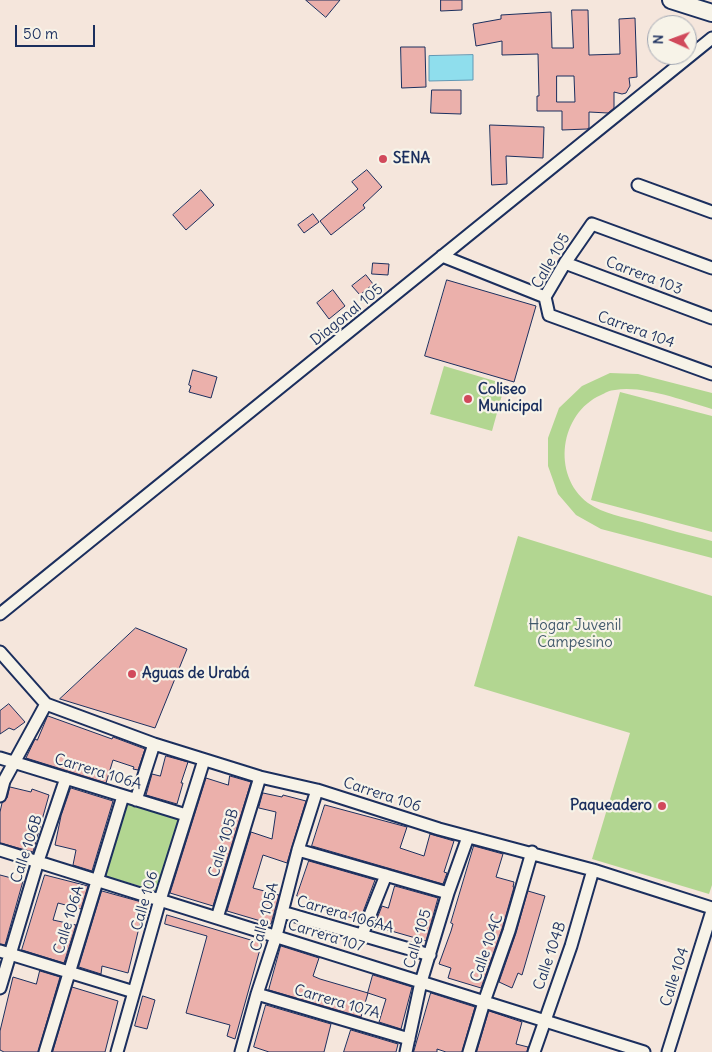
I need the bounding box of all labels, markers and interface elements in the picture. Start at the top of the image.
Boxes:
scale bar [18,15,98,47]
north arrow [647,15,697,65]
text: 50 m [23,24,58,43]
text: N [649,34,667,45]
place label: SENA [393,150,430,168]
marker: SENA [377,153,389,165]
street label: Calle 105 [528,230,574,292]
street label: Carrera 103 [603,253,685,299]
street label: Diagonal 105 [307,280,387,350]
street label: Carrera 104 [595,308,677,352]
place label: Coliseo Municipal [478,381,542,416]
marker: Coliseo Municipal [462,393,474,405]
park label: Hogar Juvenil Campesino [529,617,621,652]
place label: Aguas de Urabá [142,665,250,683]
marker: Aguas de Urabá [126,668,138,680]
street label: Carrera 106A [52,750,144,794]
street label: Carrera 106 [341,774,423,816]
place label: Paqueadero [570,797,652,815]
marker: Paqueadero [656,800,668,812]
street label: Calle 105B [205,806,243,880]
street label: Calle 106B [7,812,47,886]
street label: Calle 106 [128,869,162,933]
street label: Calle 105A [247,880,283,954]
street label: Calle 106A [50,884,88,956]
street label: Carrera 106AA [294,893,396,937]
street label: Calle 105 [400,907,436,971]
street label: Calle 104C [467,911,507,985]
street label: Carrera 107 [285,916,367,956]
street label: Calle 104B [530,919,570,993]
street label: Calle 104 [657,945,693,1009]
street label: Carrera 107A [292,981,382,1023]

